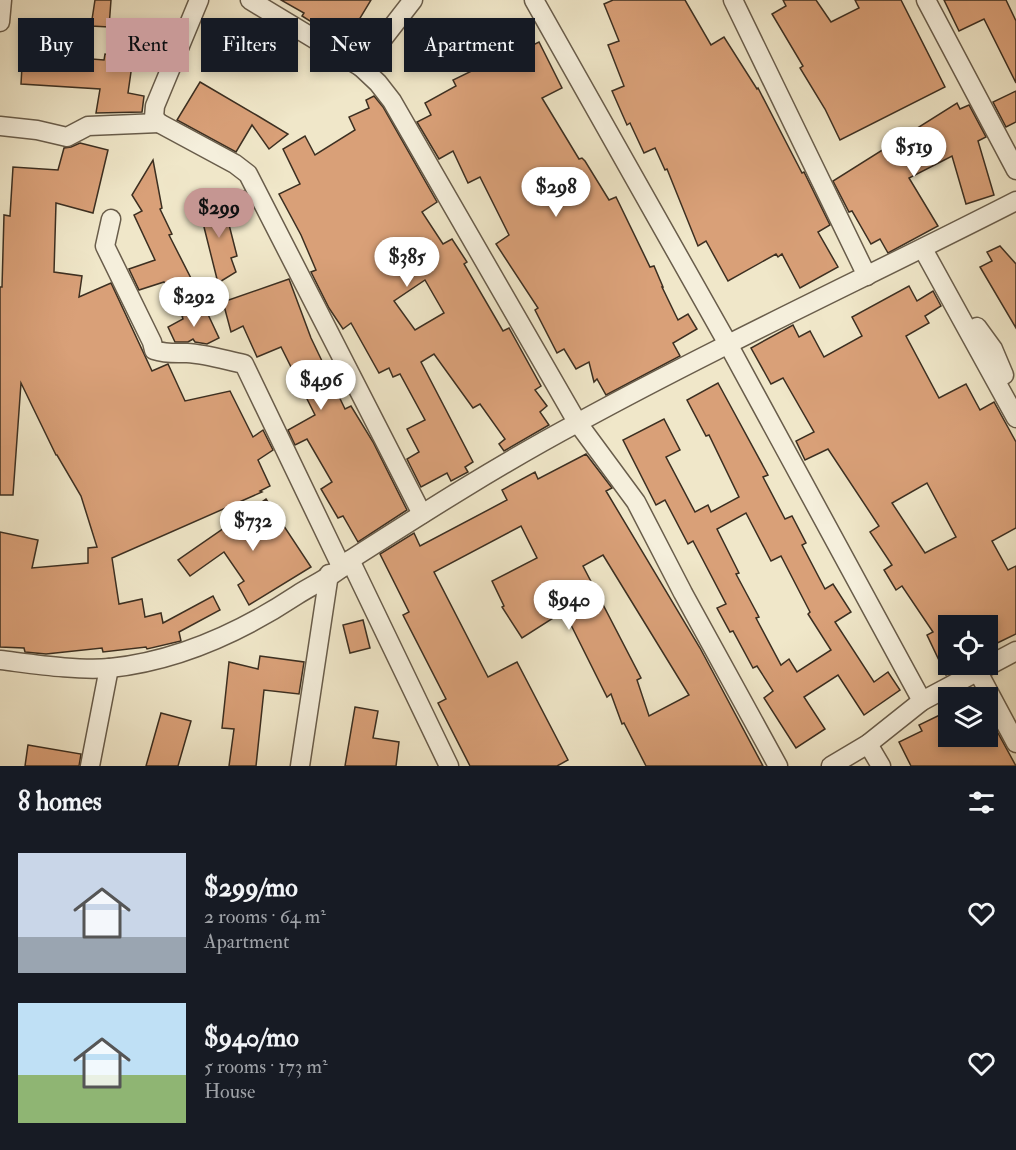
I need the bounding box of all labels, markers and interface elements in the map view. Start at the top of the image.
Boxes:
chip: Buy [18,18,94,72]
chip: Rent [106,18,189,72]
chip: Filters [201,18,298,72]
chip: New [310,18,392,72]
chip: Apartment [404,18,535,72]
pin: $519 [878,127,950,178]
text: $519 [895,134,933,159]
pin: $298 [520,167,592,218]
text: $298 [535,174,577,199]
pin: $299 [183,188,255,239]
text: $299 [198,195,240,220]
pin: $385 [371,237,443,288]
text: $385 [388,244,426,269]
pin: $292 [158,277,230,328]
text: $292 [173,284,215,309]
pin: $496 [285,360,357,411]
text: $496 [300,367,342,392]
pin: $732 [217,501,289,552]
text: $732 [234,508,272,533]
pin: $940 [533,580,605,631]
text: $940 [548,587,590,612]
map controls [938,615,998,747]
button: locate [938,615,998,675]
button: layers [938,687,998,747]
text: 8 homes [18,786,102,818]
icon: filters [965,786,998,819]
text: $299/mo [204,872,298,904]
icon: home [66,877,138,949]
icon: heart [965,897,998,930]
text: 2 rooms · 64 m² [204,904,326,929]
text: Apartment [204,929,289,954]
text: $940/mo [204,1022,299,1054]
icon: home [66,1027,138,1099]
icon: heart [965,1047,998,1080]
text: 5 rooms · 173 m² [204,1054,328,1079]
text: House [204,1079,255,1104]

